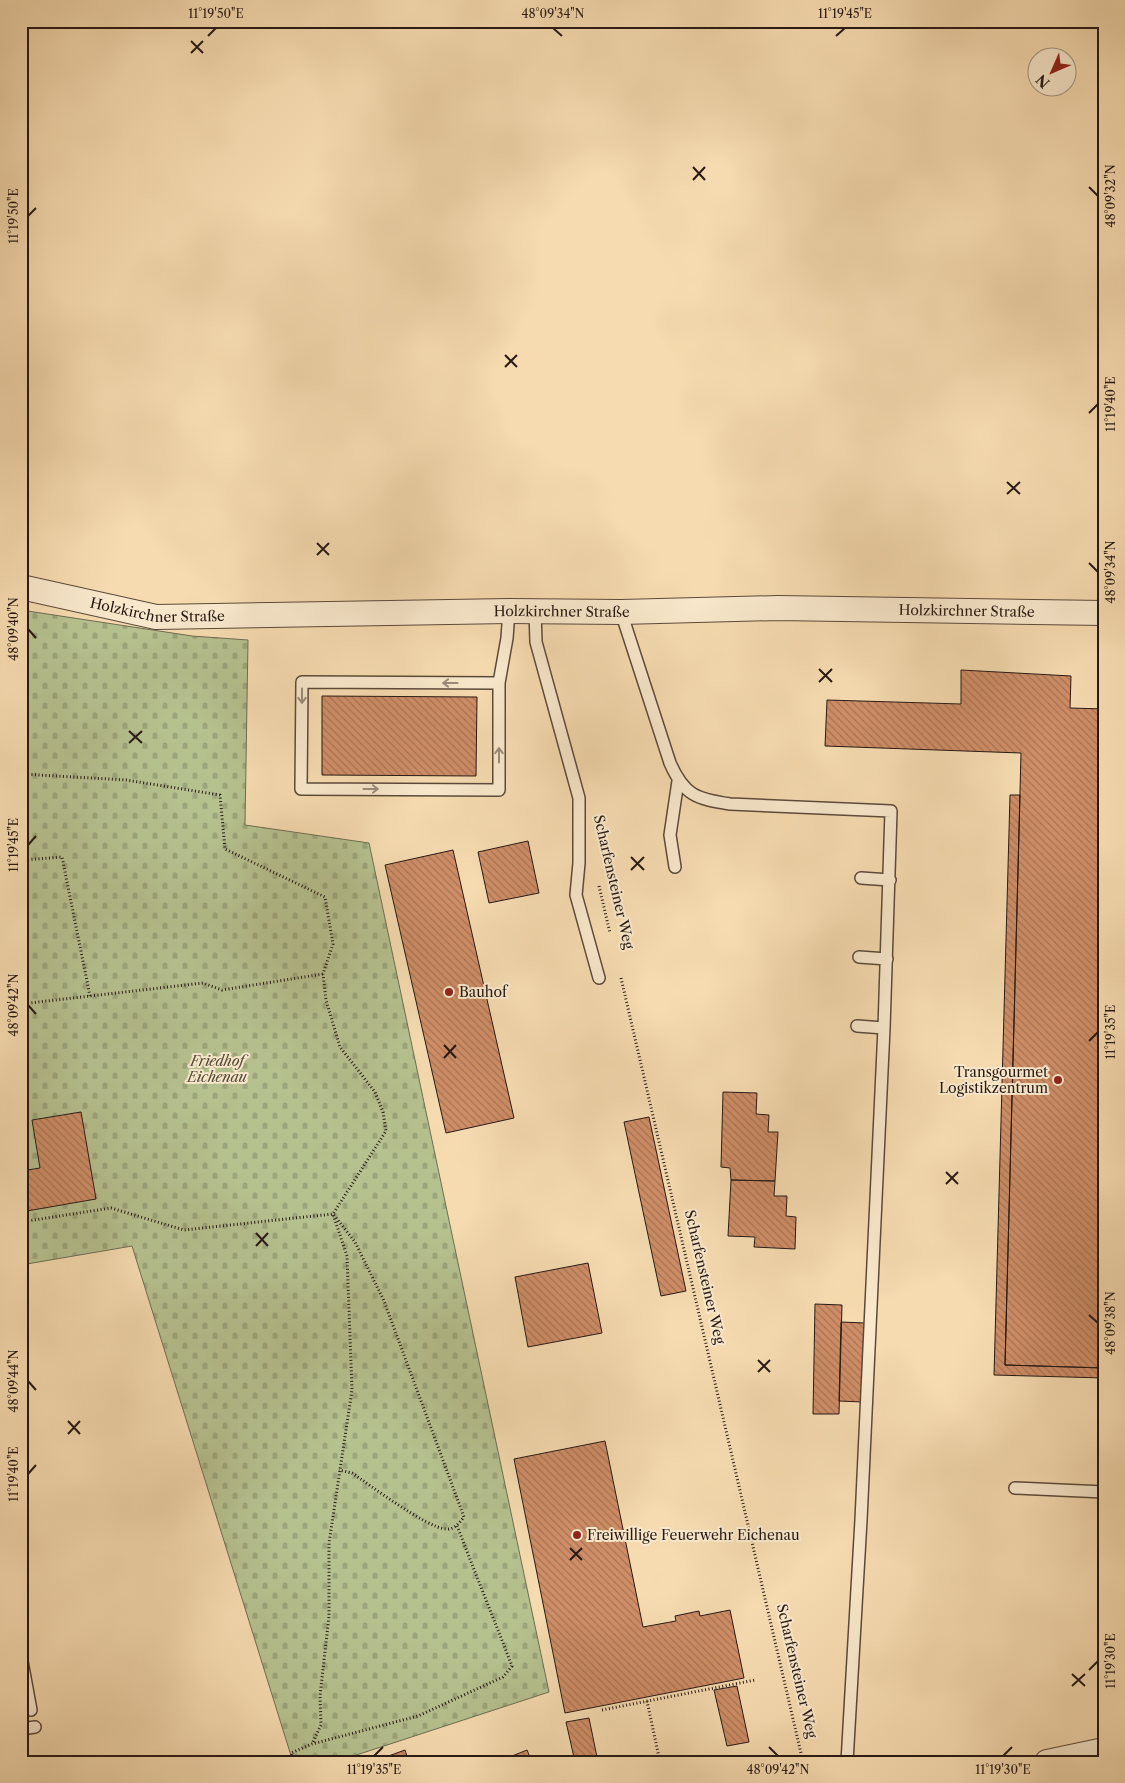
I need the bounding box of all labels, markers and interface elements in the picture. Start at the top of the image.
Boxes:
text: 11°19'50"E [188,6,244,21]
text: 48°09'34"N [521,6,585,21]
text: 11°19'45"E [818,6,872,21]
north arrow [1028,48,1078,98]
text: N [1032,71,1053,92]
text: 48°09'32"N [1103,164,1118,228]
text: 11°19'50"E [6,188,21,244]
text: 11°19'40"E [1103,376,1118,432]
text: 48°09'34"N [1103,540,1118,604]
street label: Holzkirchner Straße [88,594,225,626]
text: 48°09'40"N [6,597,21,661]
street label: Holzkirchner Straße [898,601,1035,621]
street label: Holzkirchner Straße [494,602,630,621]
one-way arrow [443,678,459,688]
one-way arrow [297,688,307,704]
one-way arrow [494,747,504,764]
one-way arrow [362,784,379,794]
street label: Scharfensteiner Weg [590,813,638,951]
text: 11°19'45"E [6,818,21,872]
text: 48°09'42"N [6,973,21,1036]
place label: Bauhof [459,983,509,1001]
marker: Bauhof [443,986,455,998]
text: 11°19'35"E [1103,1005,1118,1059]
park label: Friedhof Eichenau [186,1052,249,1086]
place label: Transgourmet Logistikzentrum [939,1063,1048,1097]
marker: Transgourmet Logistikzentrum [1052,1074,1064,1086]
street label: Scharfensteiner Weg [681,1208,729,1346]
text: 48°09'38"N [1103,1291,1118,1355]
text: 48°09'44"N [6,1350,21,1412]
text: 11°19'40"E [6,1446,21,1502]
place label: Freiwillige Feuerwehr Eichenau [587,1526,800,1544]
marker: Freiwillige Feuerwehr Eichenau [571,1529,583,1541]
street label: Scharfensteiner Weg [773,1602,821,1740]
text: 11°19'30"E [1103,1633,1118,1689]
text: 11°19'35"E [347,1762,401,1777]
text: 48°09'42"N [747,1762,810,1777]
text: 11°19'30"E [975,1762,1031,1777]

